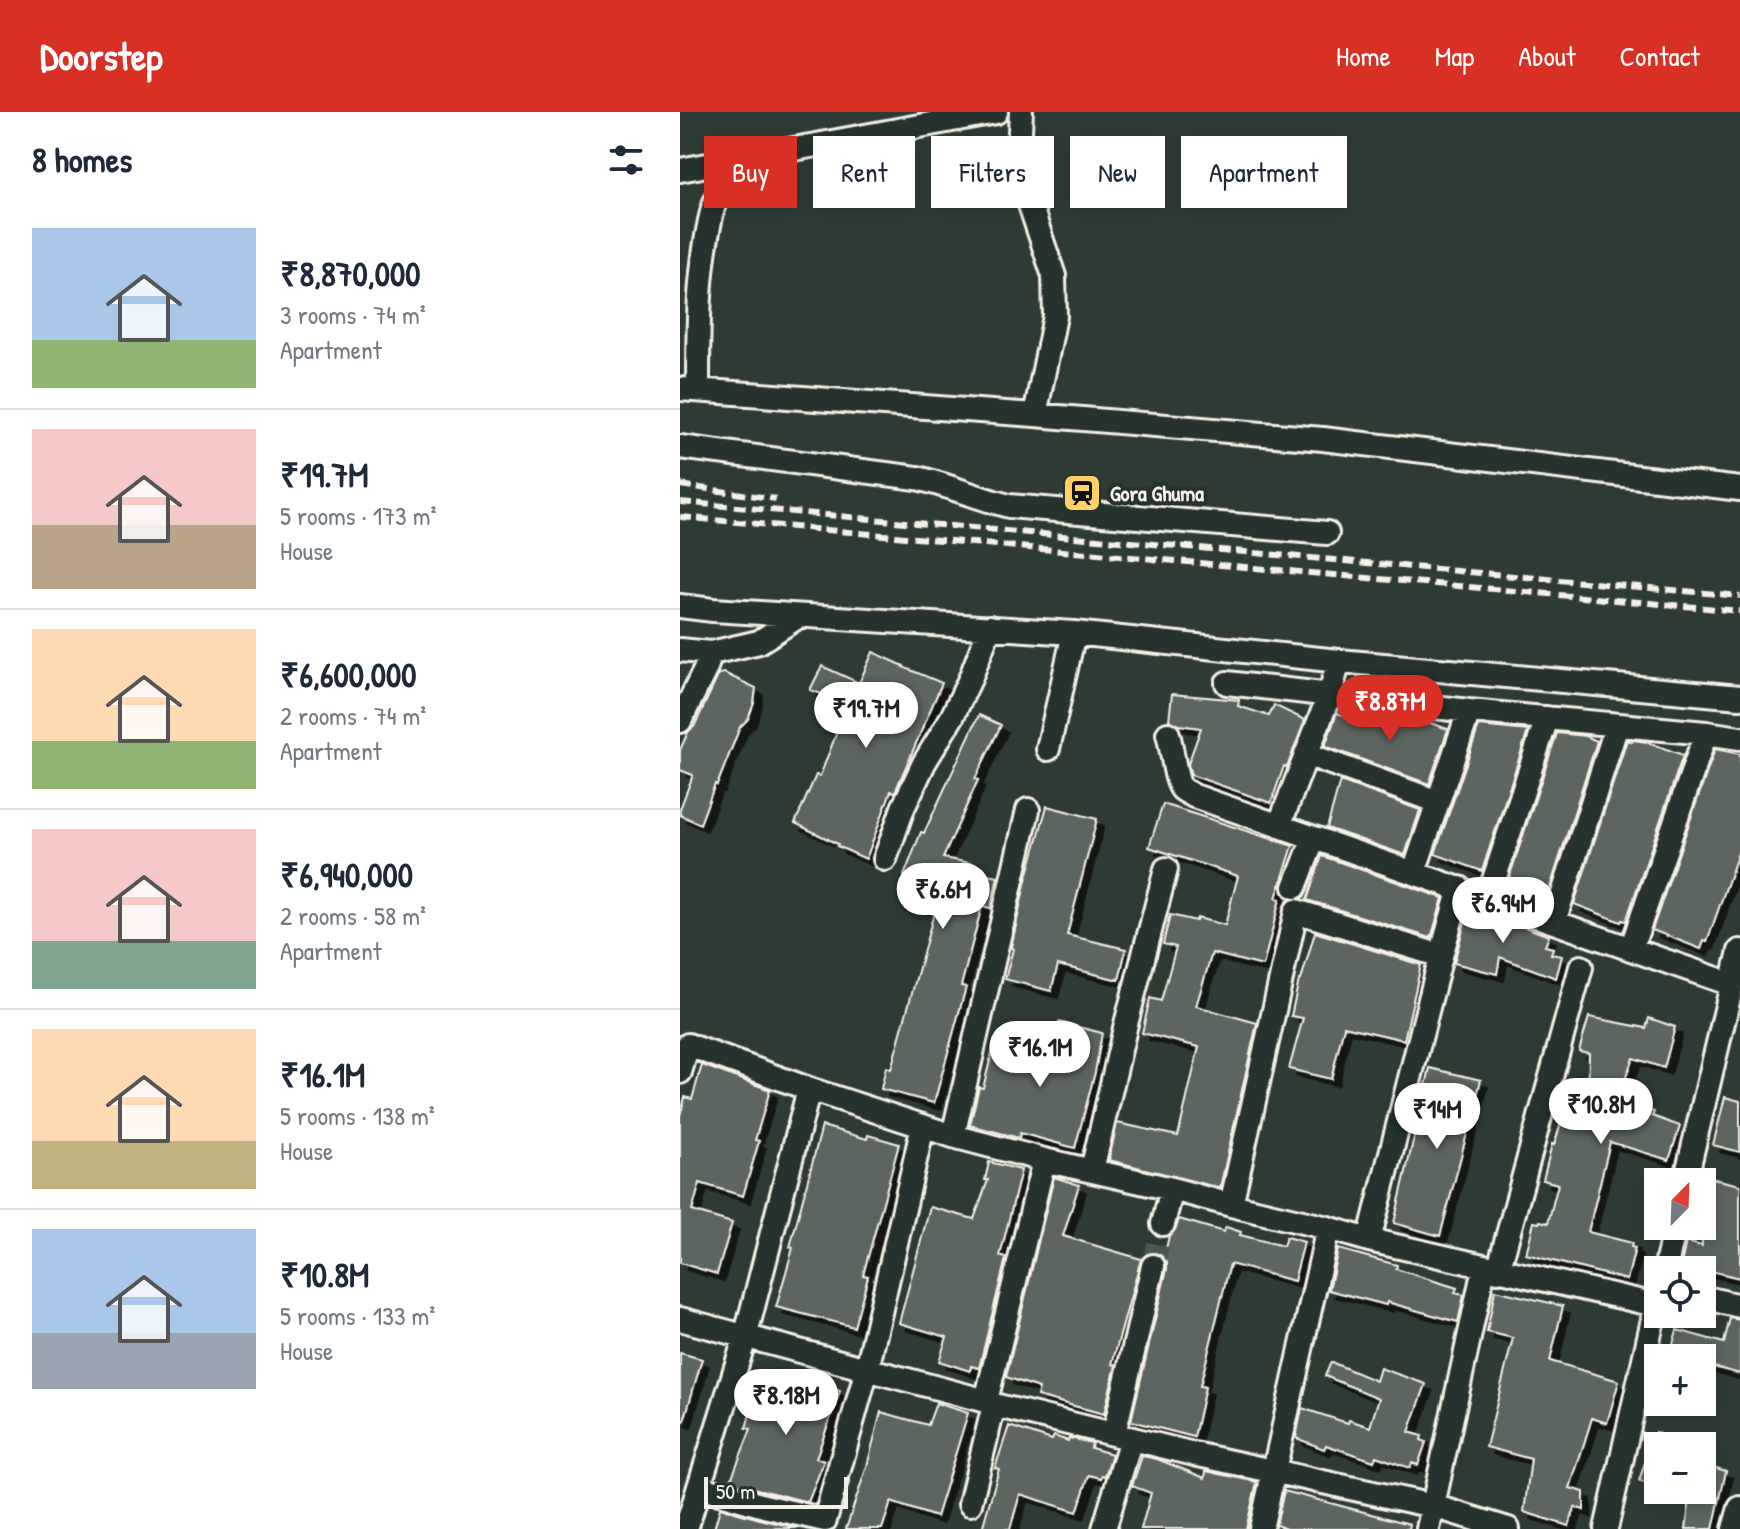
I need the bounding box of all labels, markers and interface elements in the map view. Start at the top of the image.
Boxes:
text: Doorstep [40,30,162,82]
text: Home [1336,37,1391,75]
text: Map [1435,37,1474,75]
text: About [1518,37,1576,75]
text: Contact [1620,37,1700,75]
chip: Buy [704,136,797,208]
chip: Rent [813,136,915,208]
chip: Filters [931,136,1054,208]
chip: New [1070,136,1165,208]
chip: Apartment [1181,136,1347,208]
text: 8 homes [32,137,132,183]
icon: filters [604,138,648,182]
text: ₹8,870,000 [280,251,420,297]
icon: home [96,260,192,356]
text: 3 rooms · 74 m² [280,297,426,332]
text: Apartment [280,332,382,367]
text: ₹19.7M [280,452,369,498]
icon: home [96,461,192,557]
station icon: Gora Ghuma [1061,472,1103,514]
place label: Gora Ghuma [1110,478,1204,508]
text: 5 rooms · 173 m² [280,498,436,533]
text: House [280,533,333,568]
text: ₹6,600,000 [280,652,416,698]
icon: home [96,661,192,757]
pin: ₹8.87M [1325,675,1455,743]
pin: ₹19.7M [801,682,931,750]
text: ₹8.87M [1354,683,1426,718]
text: ₹19.7M [832,690,900,725]
text: 2 rooms · 74 m² [280,698,426,733]
text: Apartment [280,733,382,768]
text: ₹6,940,000 [280,852,413,898]
icon: home [96,861,192,957]
pin: ₹6.6M [887,863,999,931]
text: ₹6.6M [915,871,971,906]
pin: ₹6.94M [1438,877,1568,945]
text: ₹6.94M [1470,885,1536,920]
text: 2 rooms · 58 m² [280,898,426,933]
text: Apartment [280,933,382,968]
pin: ₹16.1M [975,1021,1105,1089]
text: ₹16.1M [1007,1029,1073,1064]
text: ₹16.1M [280,1052,365,1098]
icon: home [96,1061,192,1157]
pin: ₹10.8M [1536,1078,1666,1146]
pin: ₹14M [1390,1083,1484,1151]
text: ₹10.8M [1567,1086,1635,1121]
text: ₹14M [1412,1091,1462,1126]
text: 5 rooms · 138 m² [280,1098,435,1133]
text: House [280,1133,333,1168]
north arrow [1644,1168,1716,1240]
map controls [1644,1168,1716,1504]
text: ₹10.8M [280,1252,369,1298]
button: locate [1644,1256,1716,1328]
icon: home [96,1261,192,1357]
text: 5 rooms · 133 m² [280,1298,435,1333]
text: House [280,1333,333,1368]
button: + [1644,1344,1716,1416]
pin: ₹8.18M [721,1369,851,1437]
text: ₹8.18M [752,1377,820,1412]
button: − [1644,1432,1716,1504]
scale bar [704,1473,848,1509]
text: 50 m [716,1476,755,1506]

